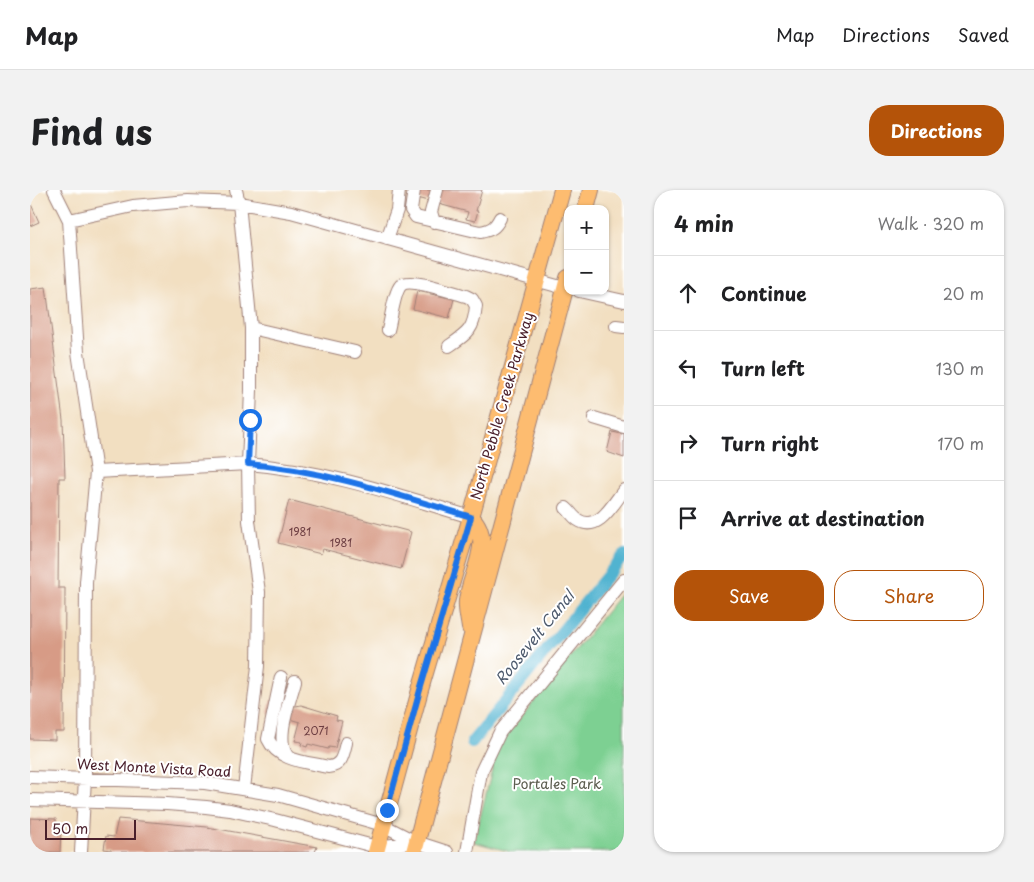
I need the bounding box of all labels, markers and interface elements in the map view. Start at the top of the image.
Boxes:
text: Map [25,17,78,53]
text: Map [776,21,814,48]
text: Directions [842,21,930,48]
text: Saved [958,21,1009,48]
text: Find us [30,104,152,157]
button: Directions [869,105,1004,156]
map controls [564,205,609,295]
button: + [564,205,609,250]
text: 4 min [674,207,734,239]
text: Walk · 320 m [878,211,984,235]
button: − [564,250,609,295]
icon: ahead [674,279,702,307]
text: Continue [721,279,807,307]
text: 20 m [943,281,984,305]
street label: North Pebble Creek Parkway [465,310,538,502]
icon: left [674,354,702,382]
text: Turn left [721,354,805,382]
text: 130 m [936,356,984,380]
route start [239,409,262,432]
icon: right [674,429,702,457]
text: Turn right [721,429,819,457]
text: 170 m [938,431,984,455]
icon: arrive [674,504,702,532]
text: Arrive at destination [721,504,925,532]
house number: 1981 [289,523,311,540]
house number: 1981 [330,534,352,551]
button: Save [674,570,824,621]
button: Share [834,570,984,621]
water label: Roosevelt Canal [489,583,581,689]
house number: 2071 [303,722,329,739]
street label: West Monte Vista Road [76,753,232,782]
park label: Portales Park [512,773,602,794]
route end [376,799,399,822]
scale bar [45,817,136,840]
text: 50 m [52,818,88,839]

